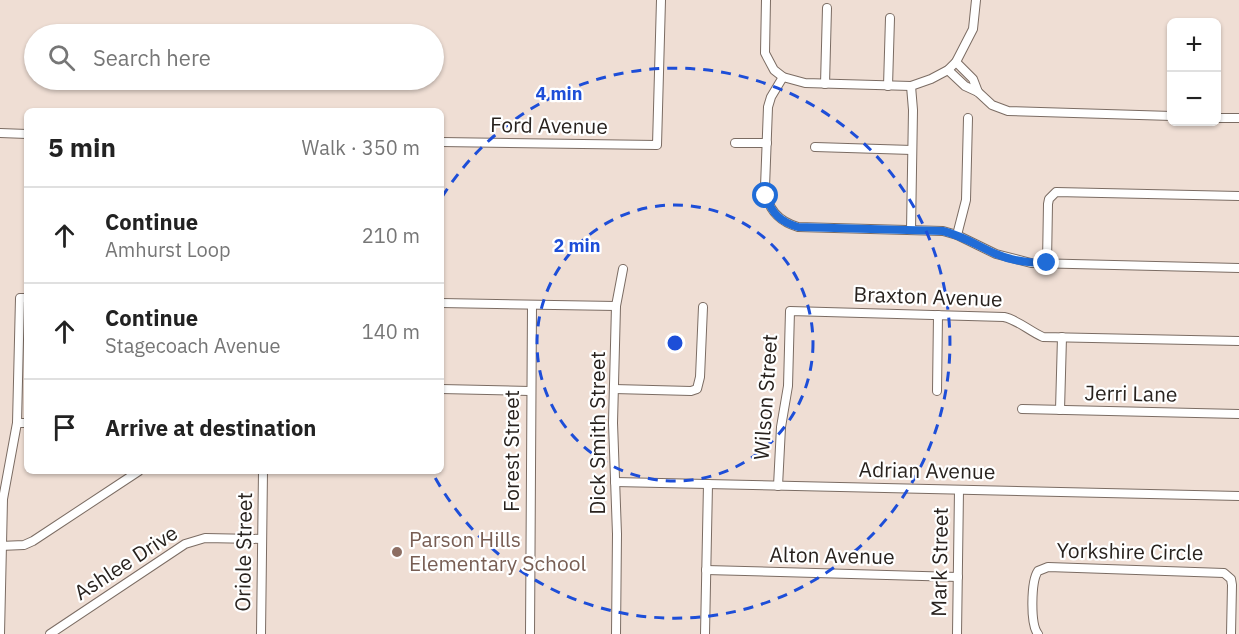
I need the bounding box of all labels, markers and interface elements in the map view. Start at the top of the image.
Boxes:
map controls [1167,18,1221,126]
button: + [1167,18,1221,72]
search box [24,24,444,90]
icon: search [45,41,78,74]
text: Search here [93,43,211,72]
button: − [1167,72,1221,126]
text: 4 min [535,82,583,105]
street label: Ford Avenue [490,110,608,140]
text: 5 min [48,130,116,164]
text: Walk · 350 m [302,134,420,161]
route start [752,182,778,208]
text: Continue [105,207,198,236]
icon: ahead [48,219,81,252]
text: 210 m [362,222,420,249]
text: 2 min [553,234,601,257]
text: Amhurst Loop [105,236,231,263]
route end [1033,249,1059,275]
street label: Braxton Avenue [853,279,1003,313]
text: Continue [105,303,198,332]
icon: ahead [48,315,81,348]
text: 140 m [362,318,420,345]
text: Stagecoach Avenue [105,332,280,359]
centre of rings [665,333,685,353]
street label: Wilson Street [747,333,783,461]
street label: Dick Smith Street [583,351,611,515]
street label: Jerri Lane [1084,378,1178,408]
street label: Forest Street [497,390,525,512]
icon: arrive [48,411,81,444]
text: Arrive at destination [105,413,316,442]
street label: Adrian Avenue [858,455,996,485]
street label: Oriole Street [228,492,258,612]
street label: Mark Street [924,507,954,617]
street label: Ashlee Drive [68,518,183,606]
place label: Parson Hills Elementary School [409,525,586,577]
street label: Yorkshire Circle [1056,536,1204,566]
street label: Alton Avenue [769,540,895,570]
marker: Parson Hills Elementary School [390,545,404,559]

